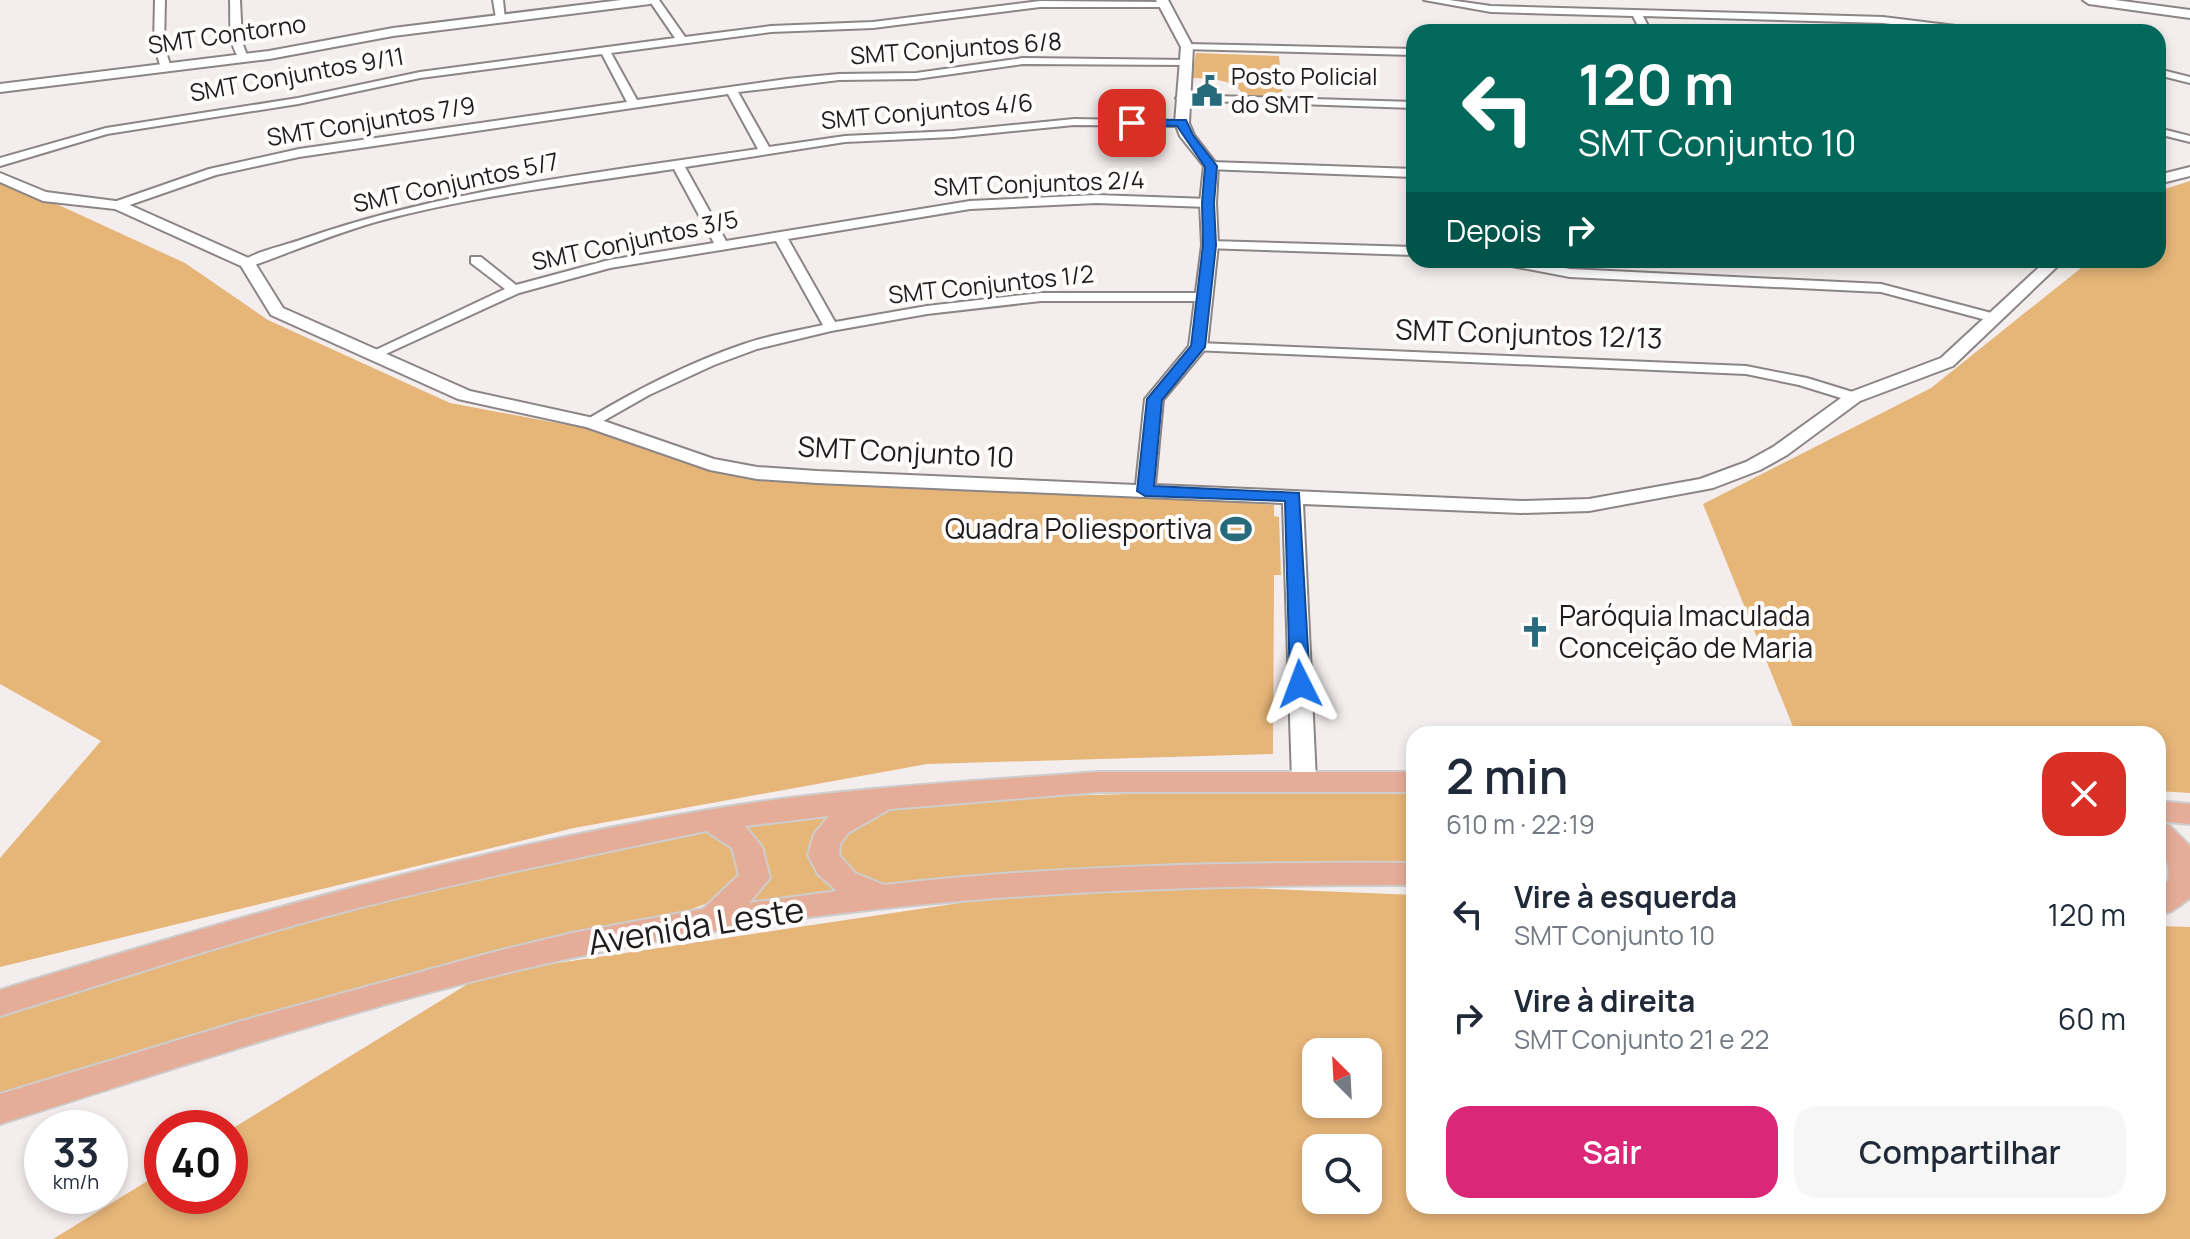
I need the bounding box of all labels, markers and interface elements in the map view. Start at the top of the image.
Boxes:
street label: SMT Contorno [146,6,308,61]
street label: SMT Conjuntos 6/8 [849,24,1063,71]
street label: SMT Conjuntos 9/11 [187,38,406,109]
text: 120 m [1578,45,1734,122]
icon: left [1446,56,1550,160]
place label: Posto Policial do SMT [1231,59,1378,120]
public building icon: Posto Policial do SMT [1190,74,1224,108]
street label: SMT Conjuntos 4/6 [820,85,1034,136]
street label: SMT Conjuntos 7/9 [264,88,477,153]
pin [1098,89,1166,157]
icon: arrive [1110,101,1154,145]
text: SMT Conjunto 10 [1578,118,1856,167]
street label: SMT Conjuntos 5/7 [350,144,562,219]
street label: SMT Conjuntos 2/4 [933,162,1145,203]
street label: SMT Conjuntos 3/5 [528,202,741,278]
icon: right [1558,208,1602,252]
text: Depois [1446,210,1542,251]
street label: SMT Conjuntos 1/2 [886,256,1095,311]
street label: SMT Conjuntos 12/13 [1395,309,1663,357]
street label: SMT Conjunto 10 [797,426,1015,476]
place label: Quadra Poliesportiva [945,509,1212,547]
sports icon: Quadra Poliesportiva [1219,512,1253,546]
place label: Paróquia Imaculada Conceição de Maria [1559,596,1813,666]
church icon: Paróquia Imaculada Conceição de Maria [1518,615,1552,649]
position arrow [1258,642,1342,726]
text: 2 min [1446,743,1568,808]
button: close [2042,752,2126,836]
text: 610 m · 22:19 [1446,806,1595,842]
text: Vire à esquerda [1514,876,1737,917]
street label: Avenida Leste [585,885,807,965]
icon: left [1446,892,1490,936]
text: 120 m [2047,894,2126,935]
text: SMT Conjunto 10 [1514,917,1715,953]
text: Vire à direita [1514,980,1695,1021]
icon: right [1446,996,1490,1040]
text: 60 m [2058,998,2126,1039]
text: SMT Conjunto 21 e 22 [1514,1021,1769,1057]
north arrow [1302,1038,1382,1118]
map controls [1302,1038,1382,1214]
button: Sair [1446,1106,1778,1198]
button: Compartilhar [1794,1106,2126,1198]
speed limit sign: 40 [144,1110,248,1214]
text: 33 [53,1124,99,1179]
button: search [1302,1134,1382,1214]
text: km/h [53,1168,99,1195]

